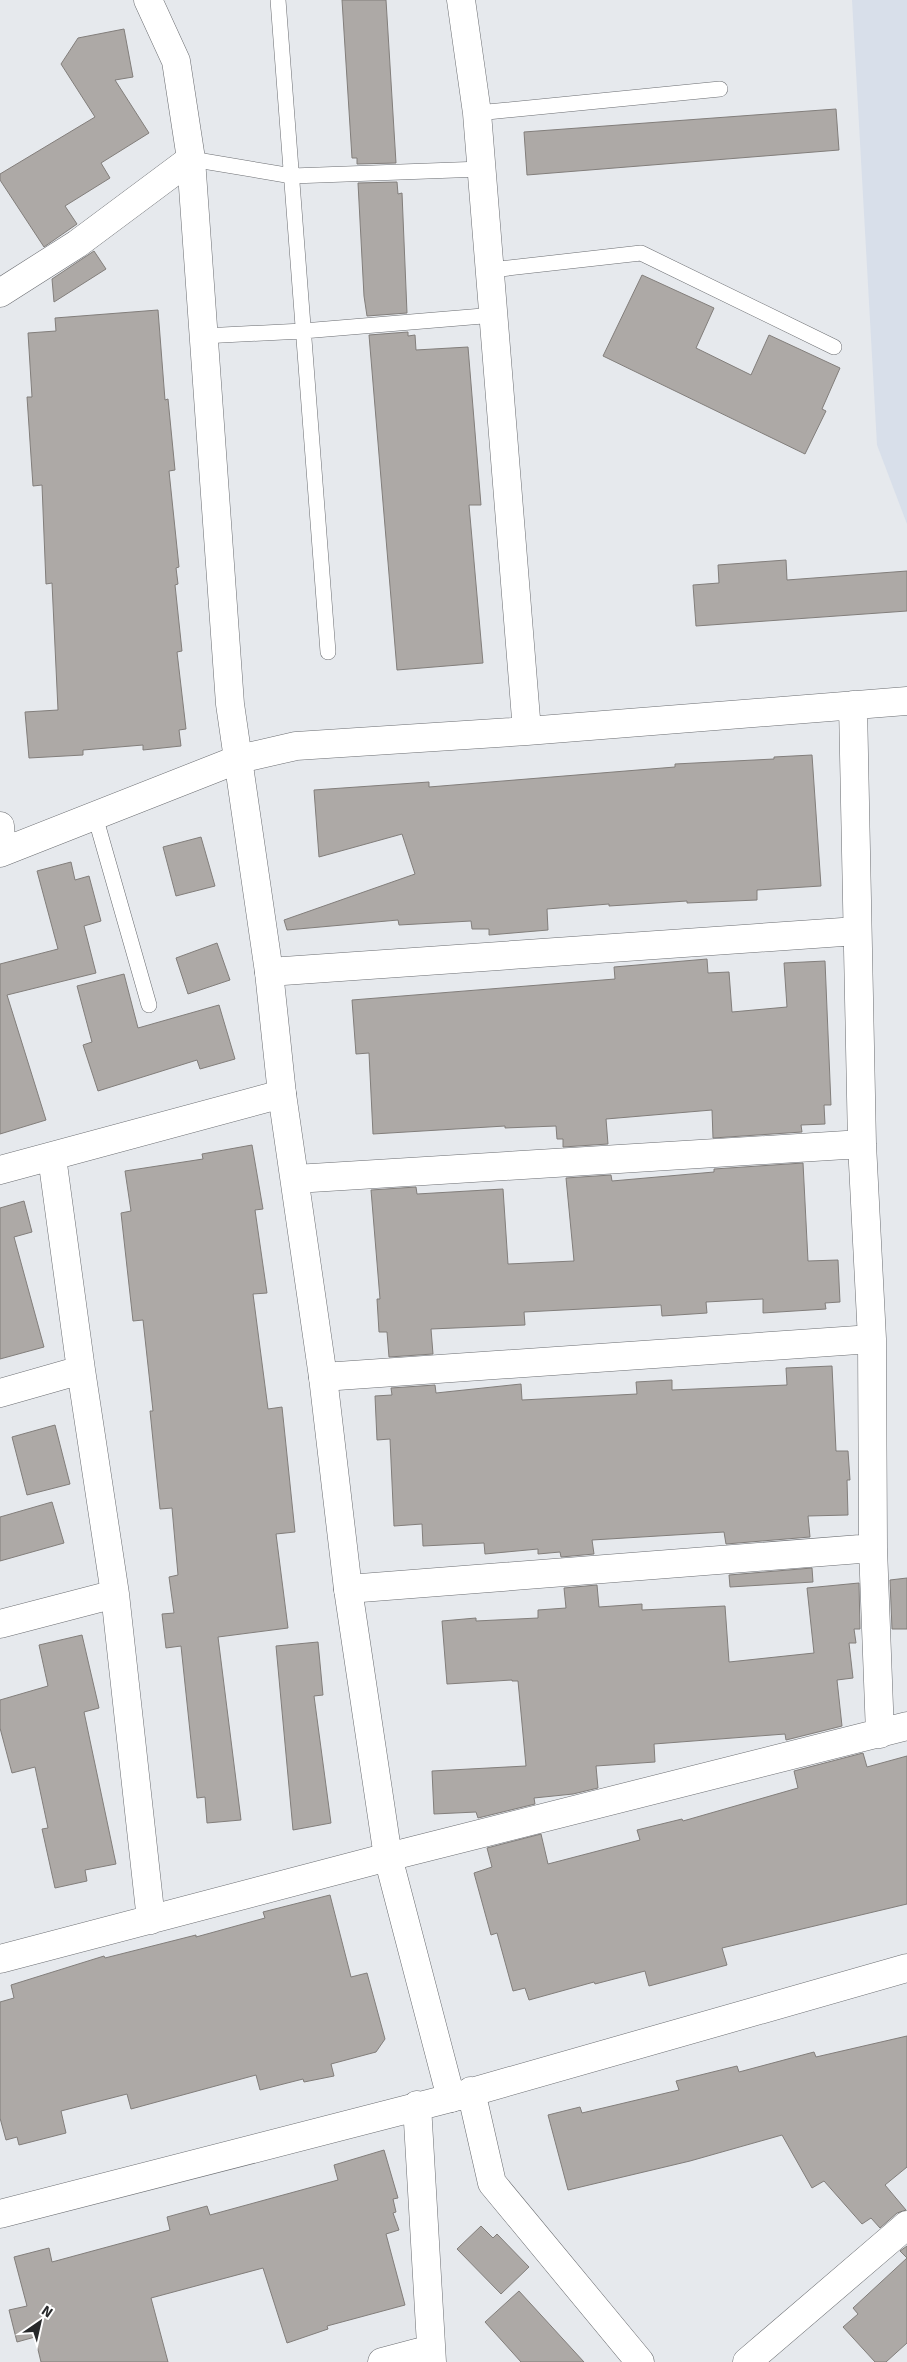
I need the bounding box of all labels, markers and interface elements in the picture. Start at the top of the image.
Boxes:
north arrow [15,2297,65,2347]
text: N [38,2302,56,2321]

